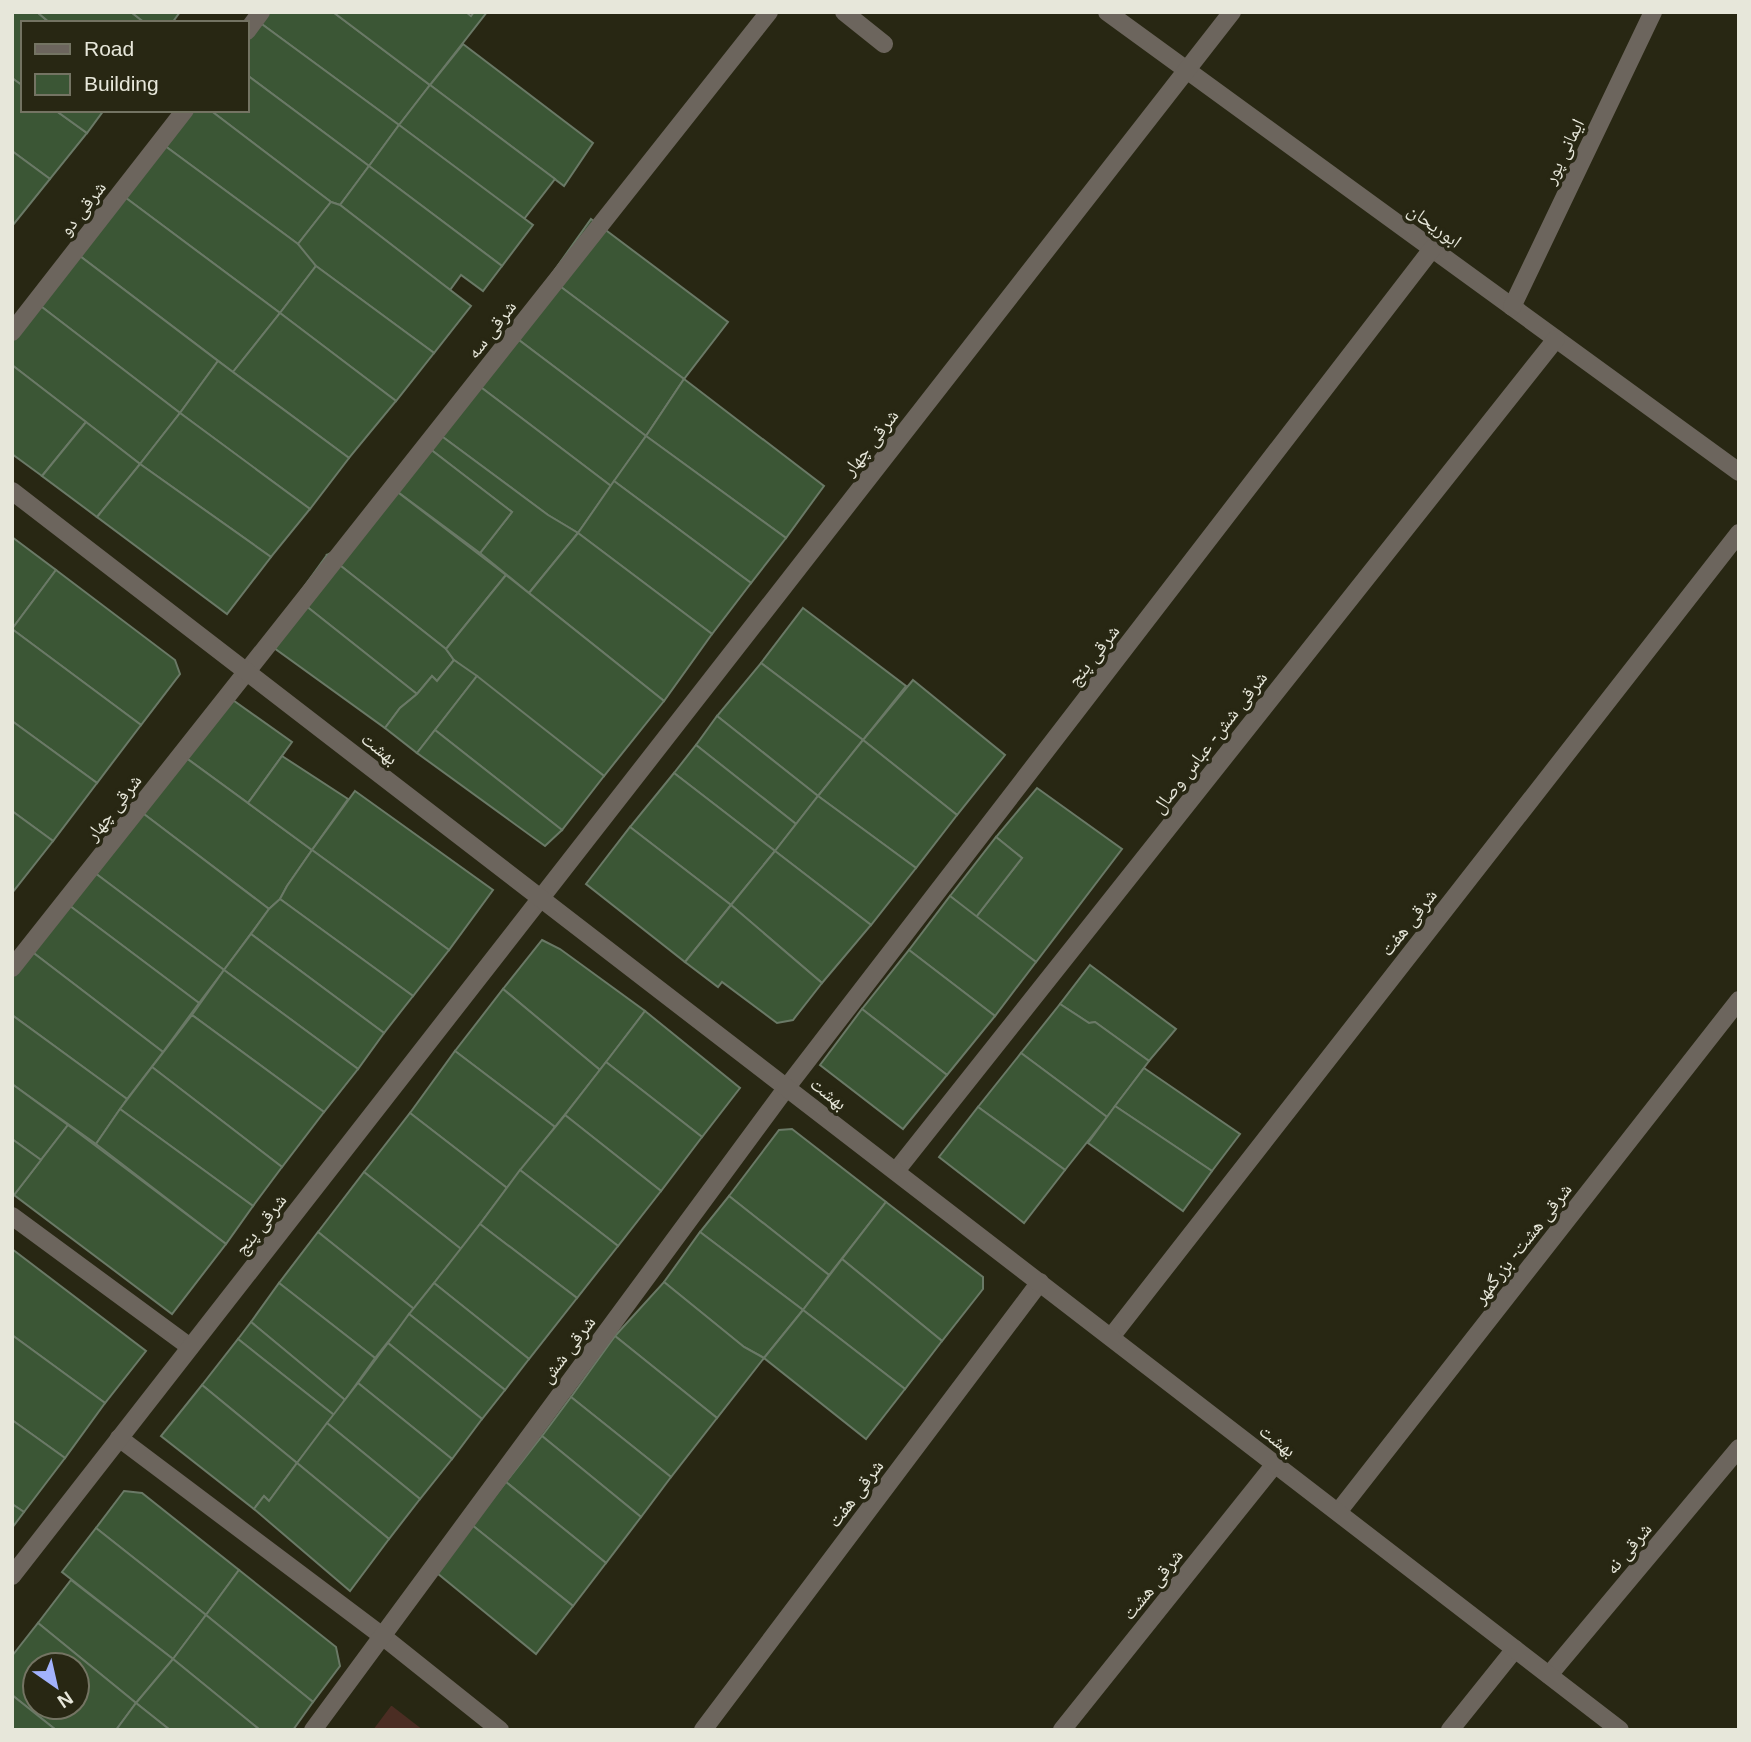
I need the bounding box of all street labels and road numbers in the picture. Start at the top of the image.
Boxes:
street label: ایمانی پور [1538,115,1589,189]
street label: شرقی دو [55,177,111,240]
street label: ابوریحان [1403,199,1466,253]
street label: شرقی سه [462,296,521,363]
street label: شرقی چهار [838,405,903,481]
street label: شرقی پنج [1063,621,1125,691]
street label: شرقی شش- عباس وصال [1147,667,1272,818]
street label: بهشت [357,728,402,770]
street label: شرقی چهار [81,770,146,846]
street label: شرقی هفت [1376,885,1442,961]
street label: بهشت [806,1073,851,1115]
street label: شرقی هشت- بزرگمهر [1468,1179,1577,1309]
street label: شرقی پنج [230,1190,292,1260]
street label: شرقی شش [535,1312,600,1387]
street label: بهشت [1255,1420,1300,1462]
street label: شرقی هفت [823,1455,888,1532]
street label: شرقی نه [1601,1518,1657,1579]
street label: شرقی هشت [1118,1545,1188,1624]

